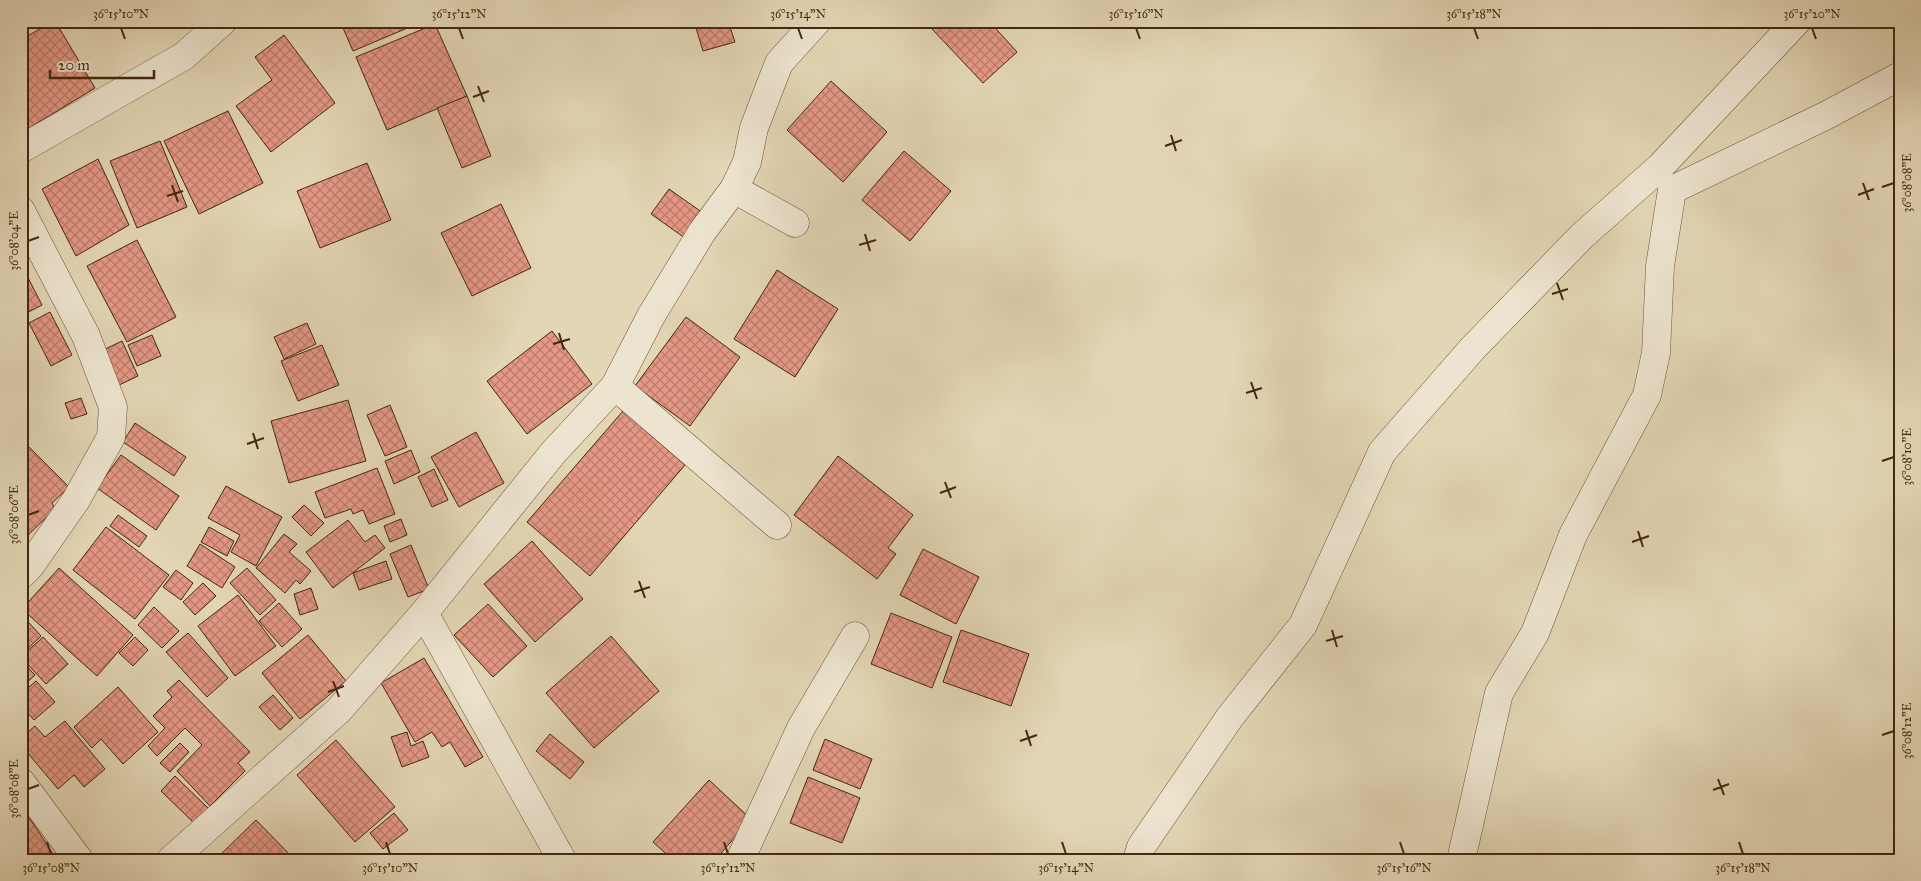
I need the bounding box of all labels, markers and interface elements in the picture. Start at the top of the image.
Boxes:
text: 36°15'10"N [93,7,149,21]
text: 36°15'12"N [432,7,486,21]
text: 36°15'14"N [770,7,826,21]
text: 36°15'16"N [1108,7,1164,21]
text: 36°15'18"N [1446,7,1502,21]
text: 36°15'20"N [1783,7,1841,21]
scale bar [50,48,154,80]
text: 20 m [58,56,90,74]
text: 36°08'08"E [1900,153,1914,213]
text: 36°08'04"E [7,211,21,271]
text: 36°08'10"E [1900,428,1914,486]
text: 36°08'06"E [7,485,21,544]
text: 36°08'12"E [1900,702,1914,759]
text: 36°08'08"E [7,759,21,819]
text: 36°15'08"N [22,861,80,875]
text: 36°15'10"N [362,861,418,875]
text: 36°15'12"N [701,861,755,875]
text: 36°15'14"N [1038,861,1094,875]
text: 36°15'16"N [1376,861,1432,875]
text: 36°15'18"N [1715,861,1771,875]

